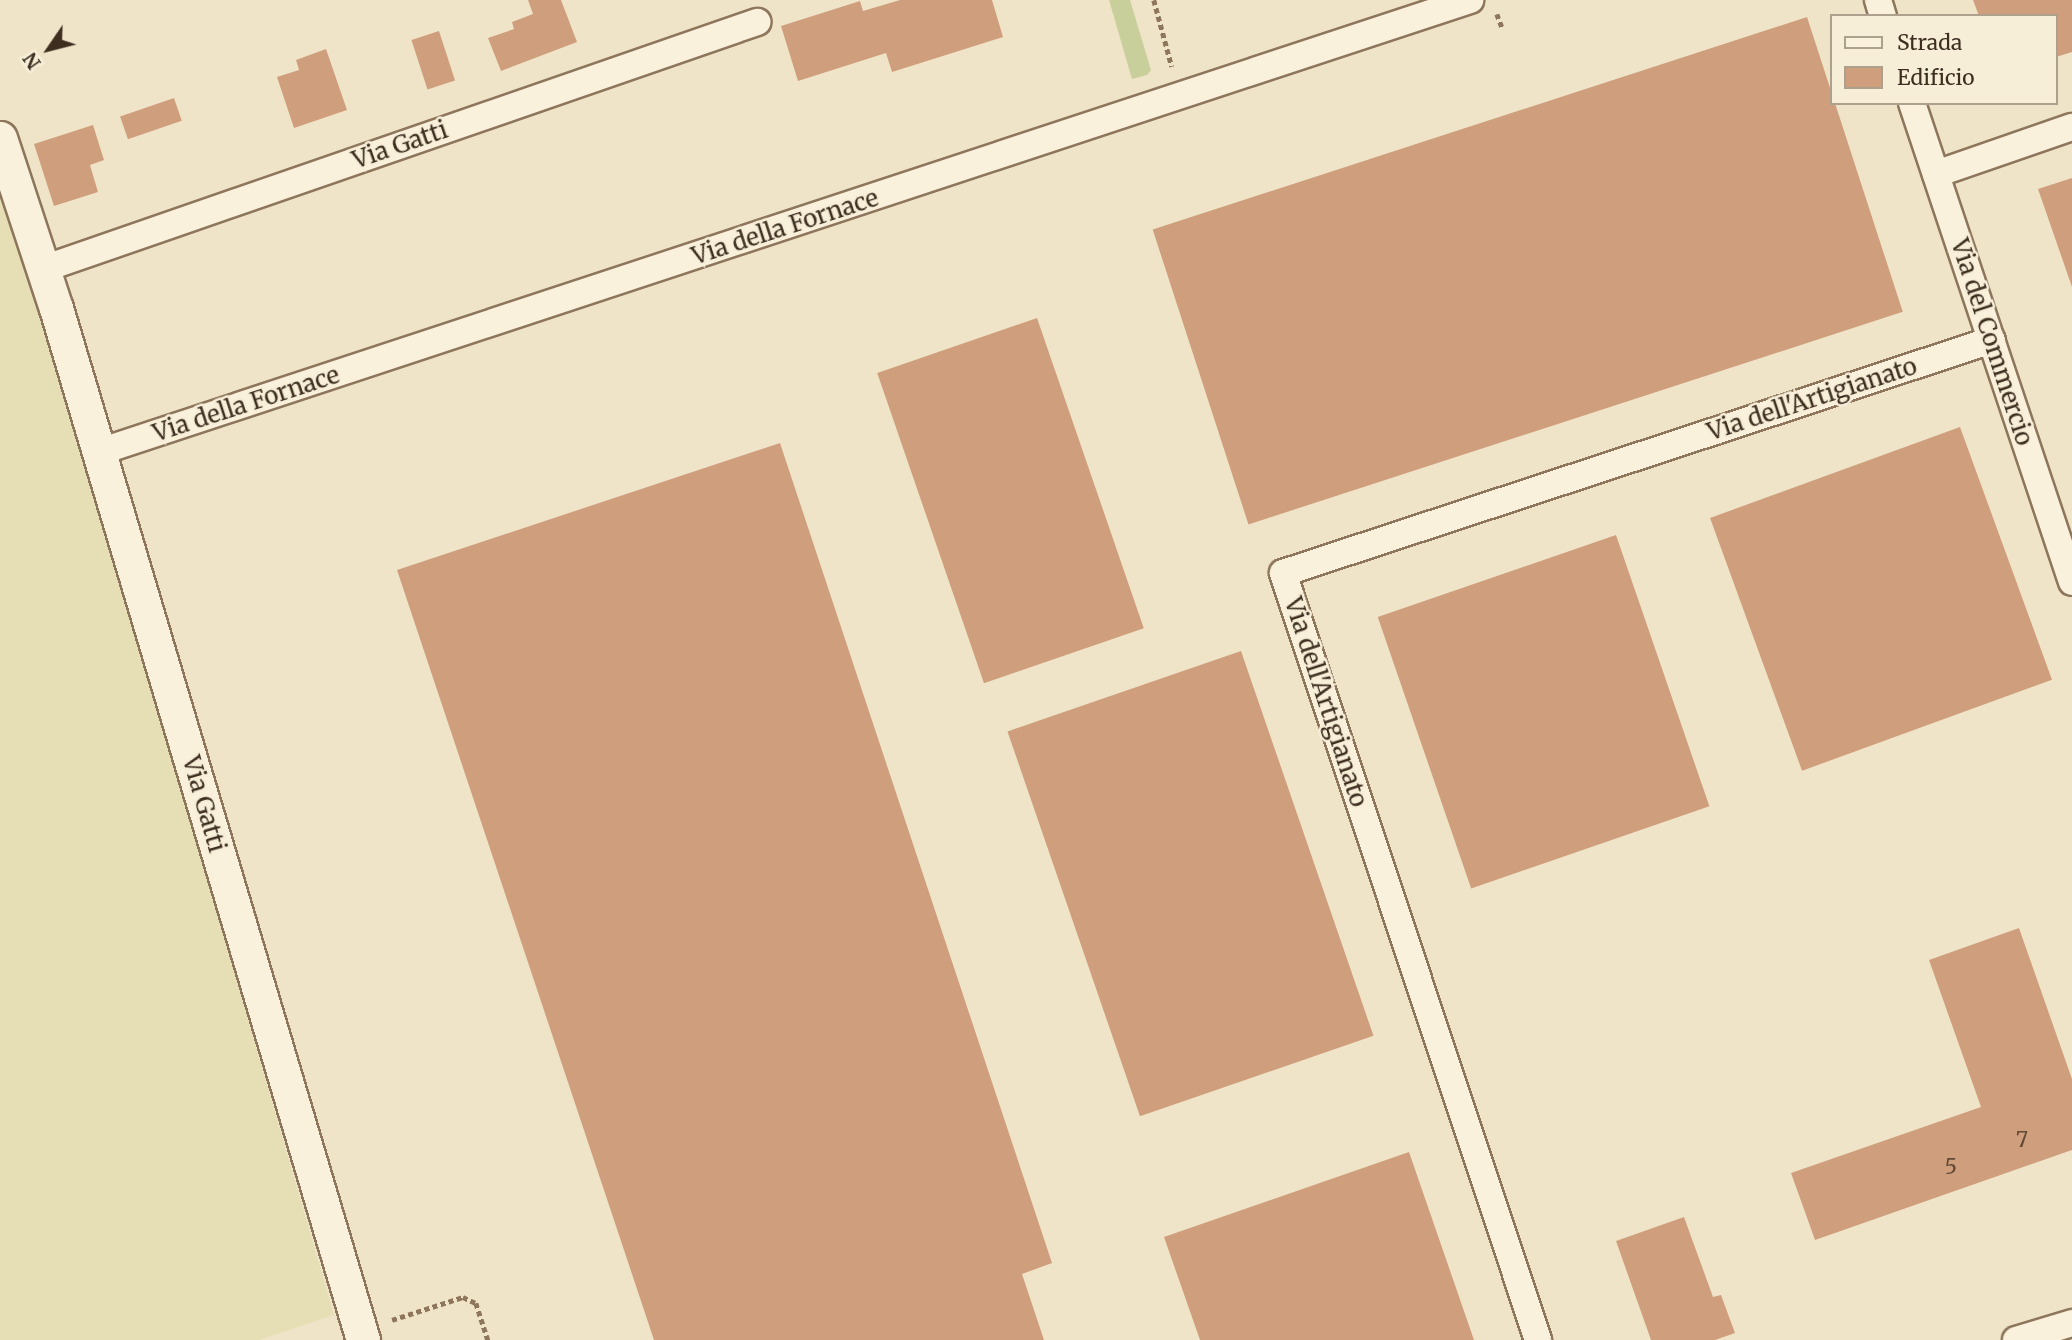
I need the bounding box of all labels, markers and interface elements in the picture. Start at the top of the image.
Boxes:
north arrow [14,14,84,84]
legend [1830,14,2058,105]
text: Strada [1897,29,1962,56]
text: N [18,48,46,74]
text: Edificio [1897,64,1974,91]
street label: Via Gatti [348,115,452,175]
street label: Via della Fornace [688,183,882,271]
street label: Via del Commercio [1945,235,2039,449]
street label: Via dell'Artigianato [1704,352,1920,446]
street label: Via della Fornace [149,360,343,448]
street label: Via dell'Artigianato [1279,594,1373,810]
street label: Via Gatti [177,752,231,856]
house number: 7 [2016,1127,2028,1153]
house number: 5 [1945,1154,1957,1180]

